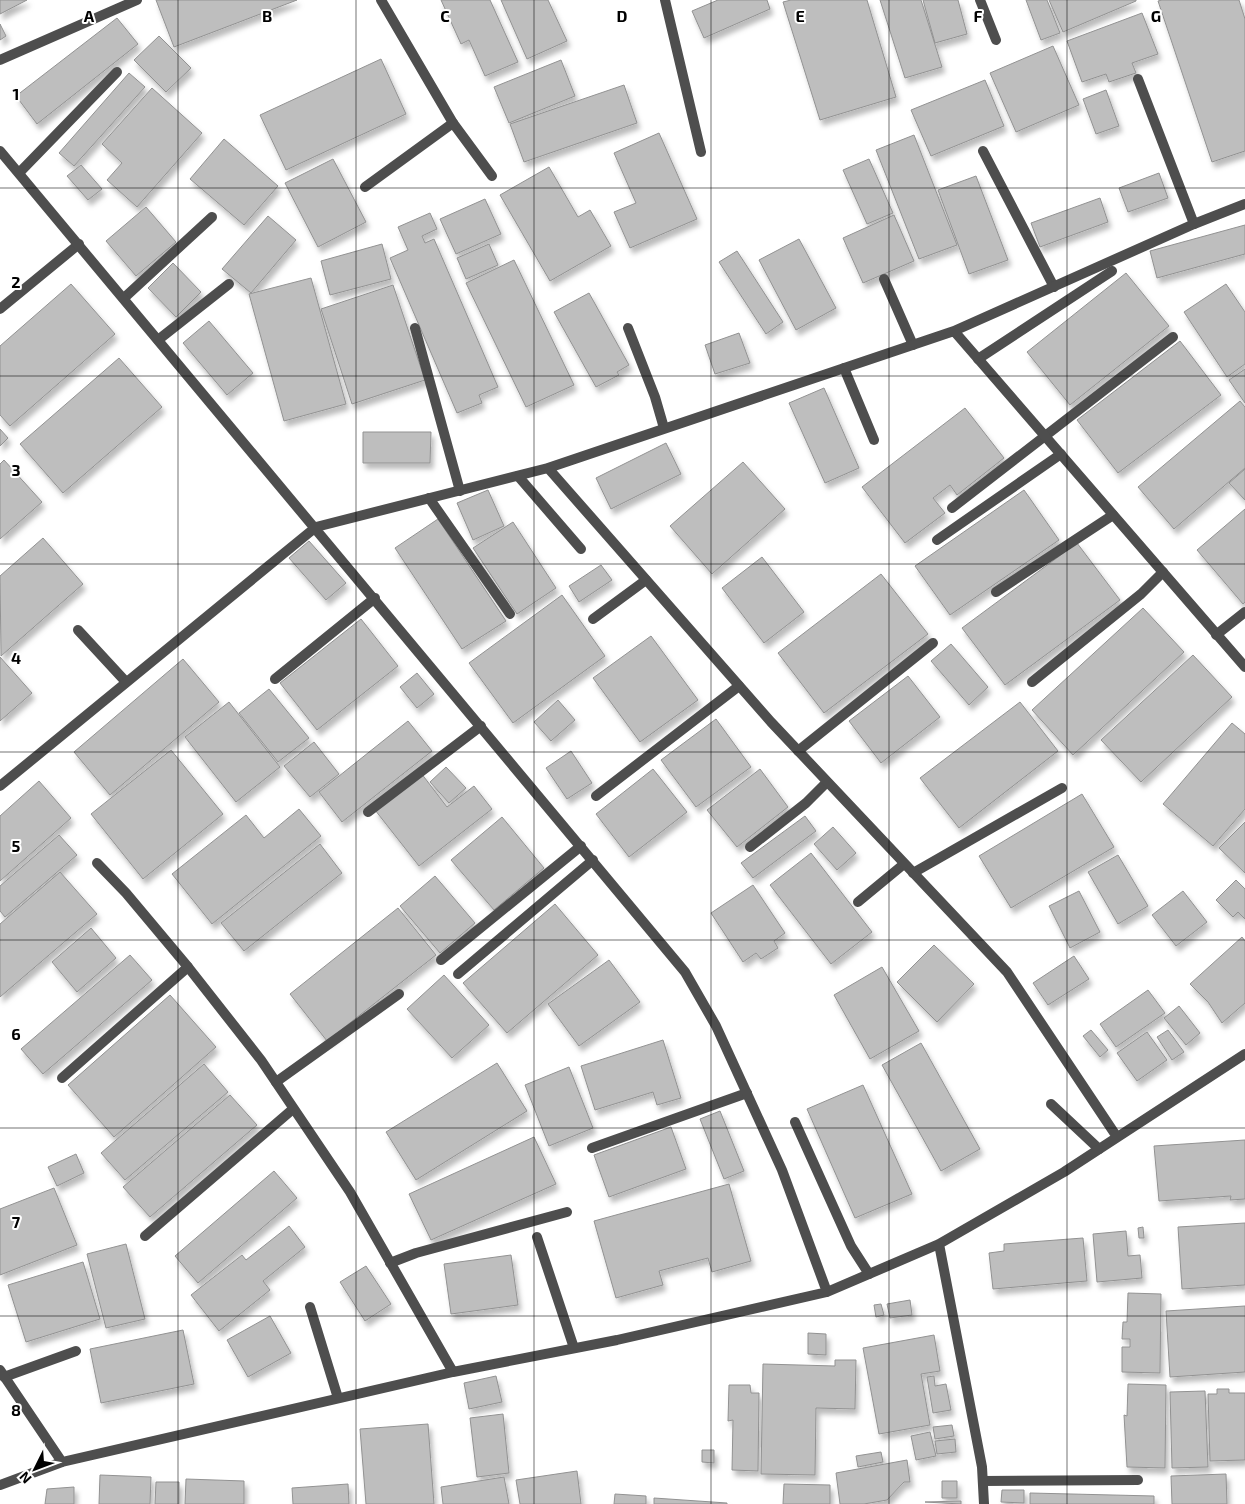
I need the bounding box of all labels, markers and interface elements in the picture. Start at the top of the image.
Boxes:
text: A [84,6,95,25]
text: B [262,6,272,25]
text: C [440,6,450,25]
text: D [617,6,628,25]
text: E [795,6,805,25]
text: F [974,6,983,25]
text: G [1151,6,1161,25]
text: 1 [13,84,19,103]
text: 2 [11,272,21,291]
text: 3 [11,460,21,479]
text: 4 [11,648,21,667]
text: 5 [12,836,21,855]
text: 6 [11,1024,21,1043]
text: 7 [12,1212,21,1231]
text: 8 [11,1400,21,1419]
north arrow [10,1444,60,1494]
text: N [15,1469,35,1487]

